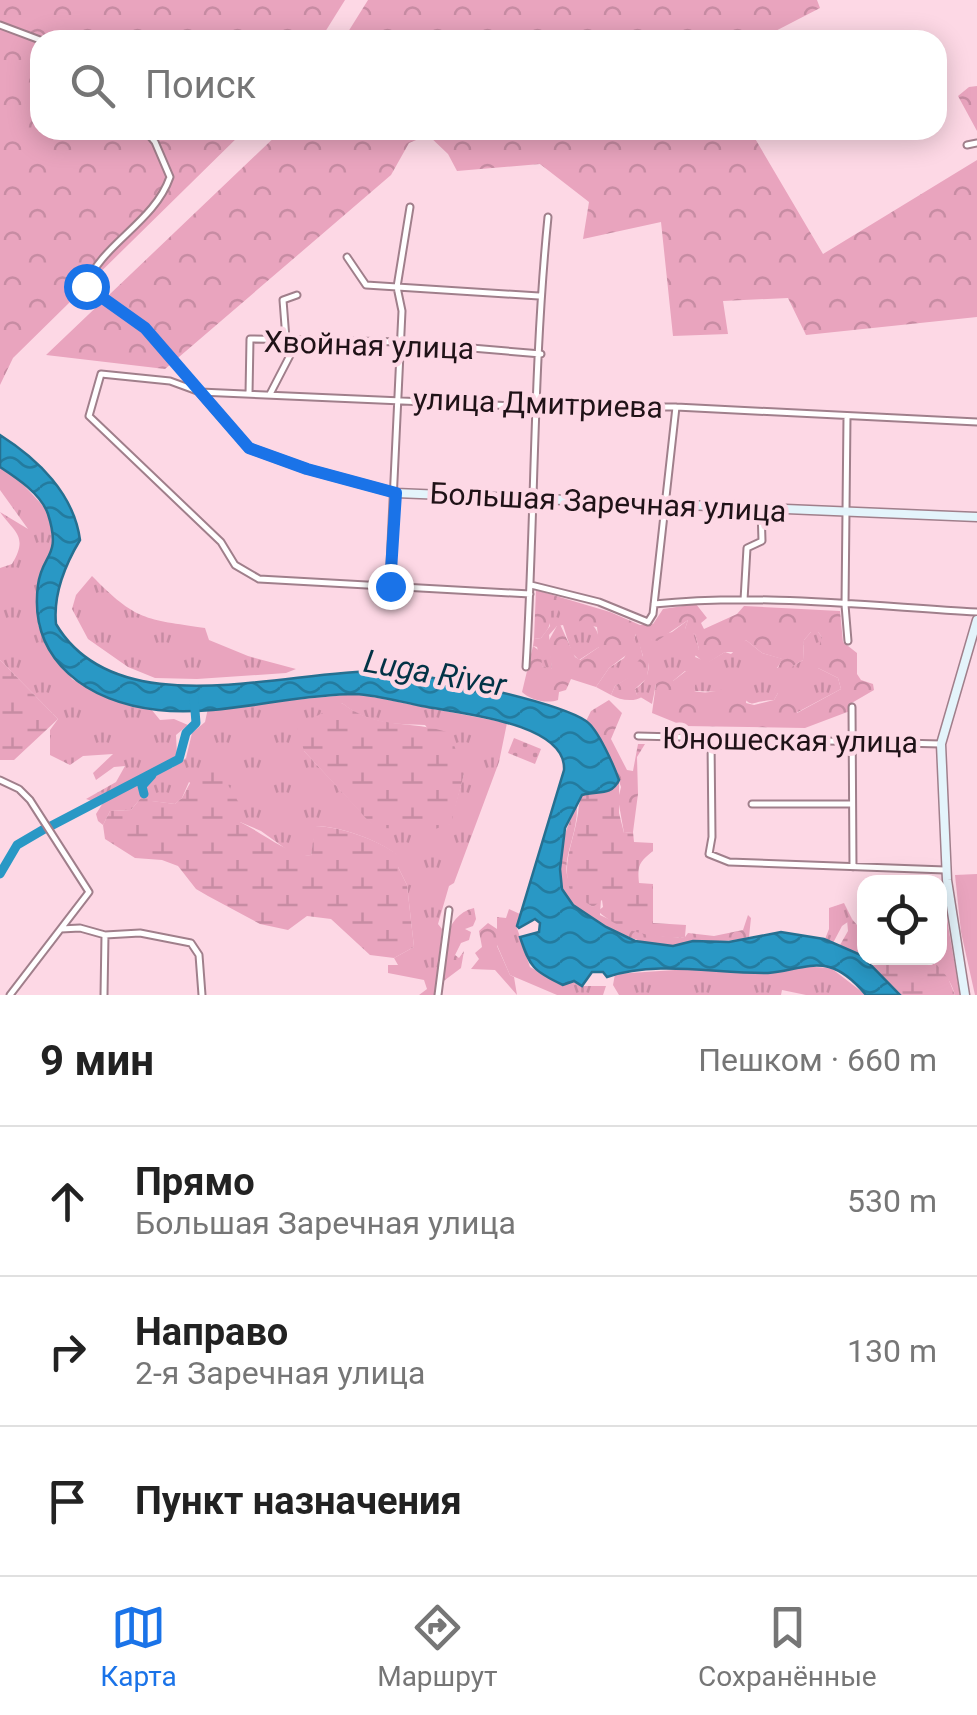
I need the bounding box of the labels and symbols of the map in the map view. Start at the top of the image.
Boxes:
route start [64,264,110,310]
street label: Хвойная улица [263,324,475,366]
street label: улица Дмитриева [413,381,663,425]
street label: Большая Заречная улица [429,475,787,529]
route end [368,564,414,610]
water label: Luga River [361,642,511,704]
street label: Юношеская улица [662,720,918,760]

